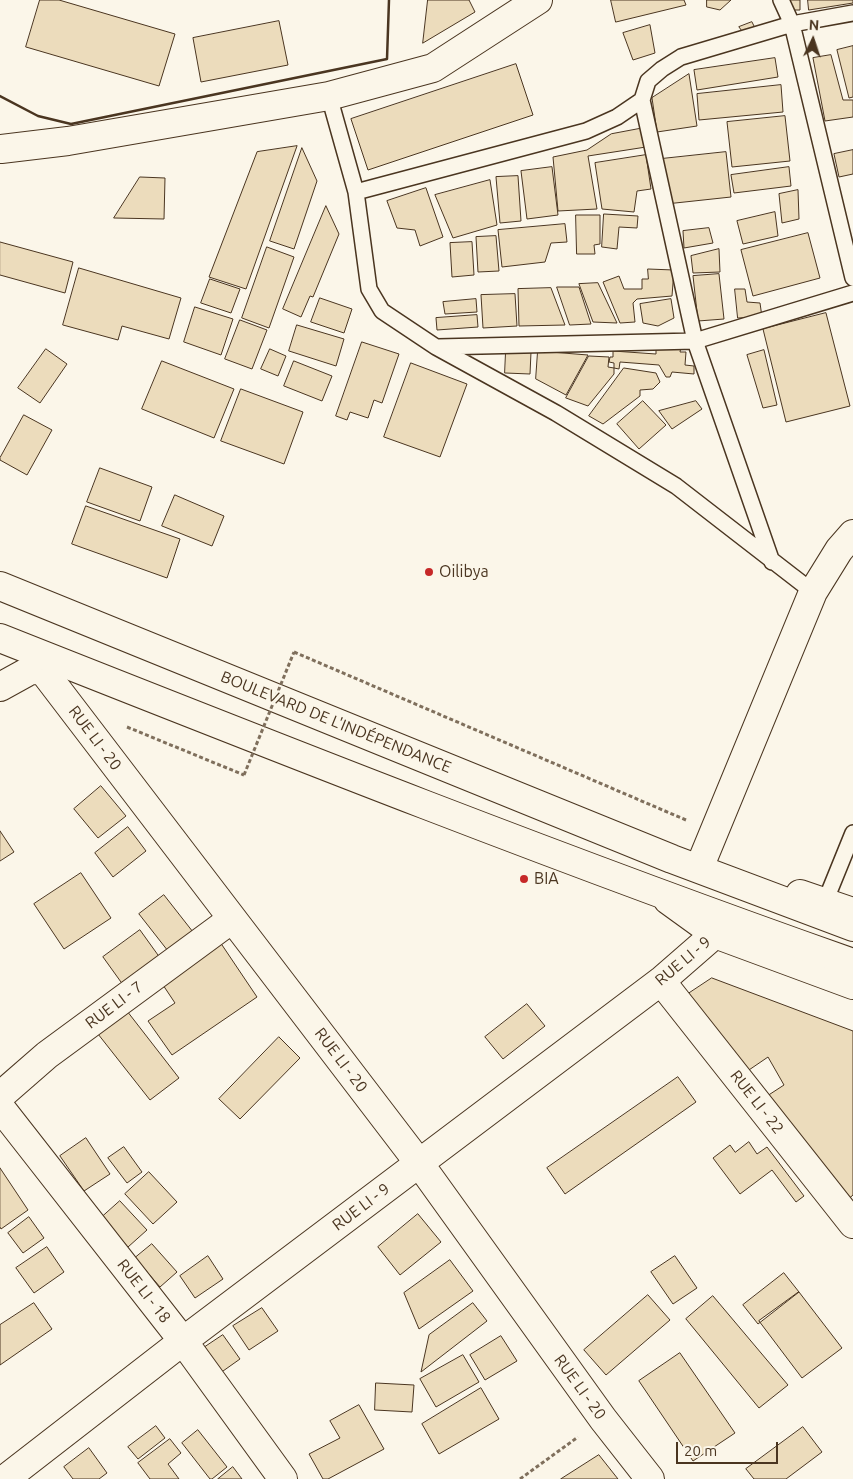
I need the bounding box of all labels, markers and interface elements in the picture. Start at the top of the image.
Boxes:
north arrow [788,15,838,65]
text: N [808,17,820,33]
place label: Oilibya [439,562,489,582]
marker: Oilibya [423,566,435,578]
street label: BOULEVARD DE L'INDÉPENDANCE [218,667,454,777]
street label: RUE LI - 20 [65,702,125,774]
place label: BIA [534,869,559,889]
marker: BIA [518,873,530,885]
street label: RUE LI - 9 [651,932,715,990]
street label: RUE LI - 7 [82,977,146,1033]
street label: RUE LI - 20 [311,1024,371,1096]
street label: RUE LI - 22 [726,1066,788,1138]
street label: RUE LI - 9 [329,1179,393,1235]
street label: RUE LI - 18 [113,1255,175,1327]
street label: RUE LI - 20 [550,1351,610,1423]
scale bar [678,1432,780,1464]
text: 20 m [684,1442,717,1459]

